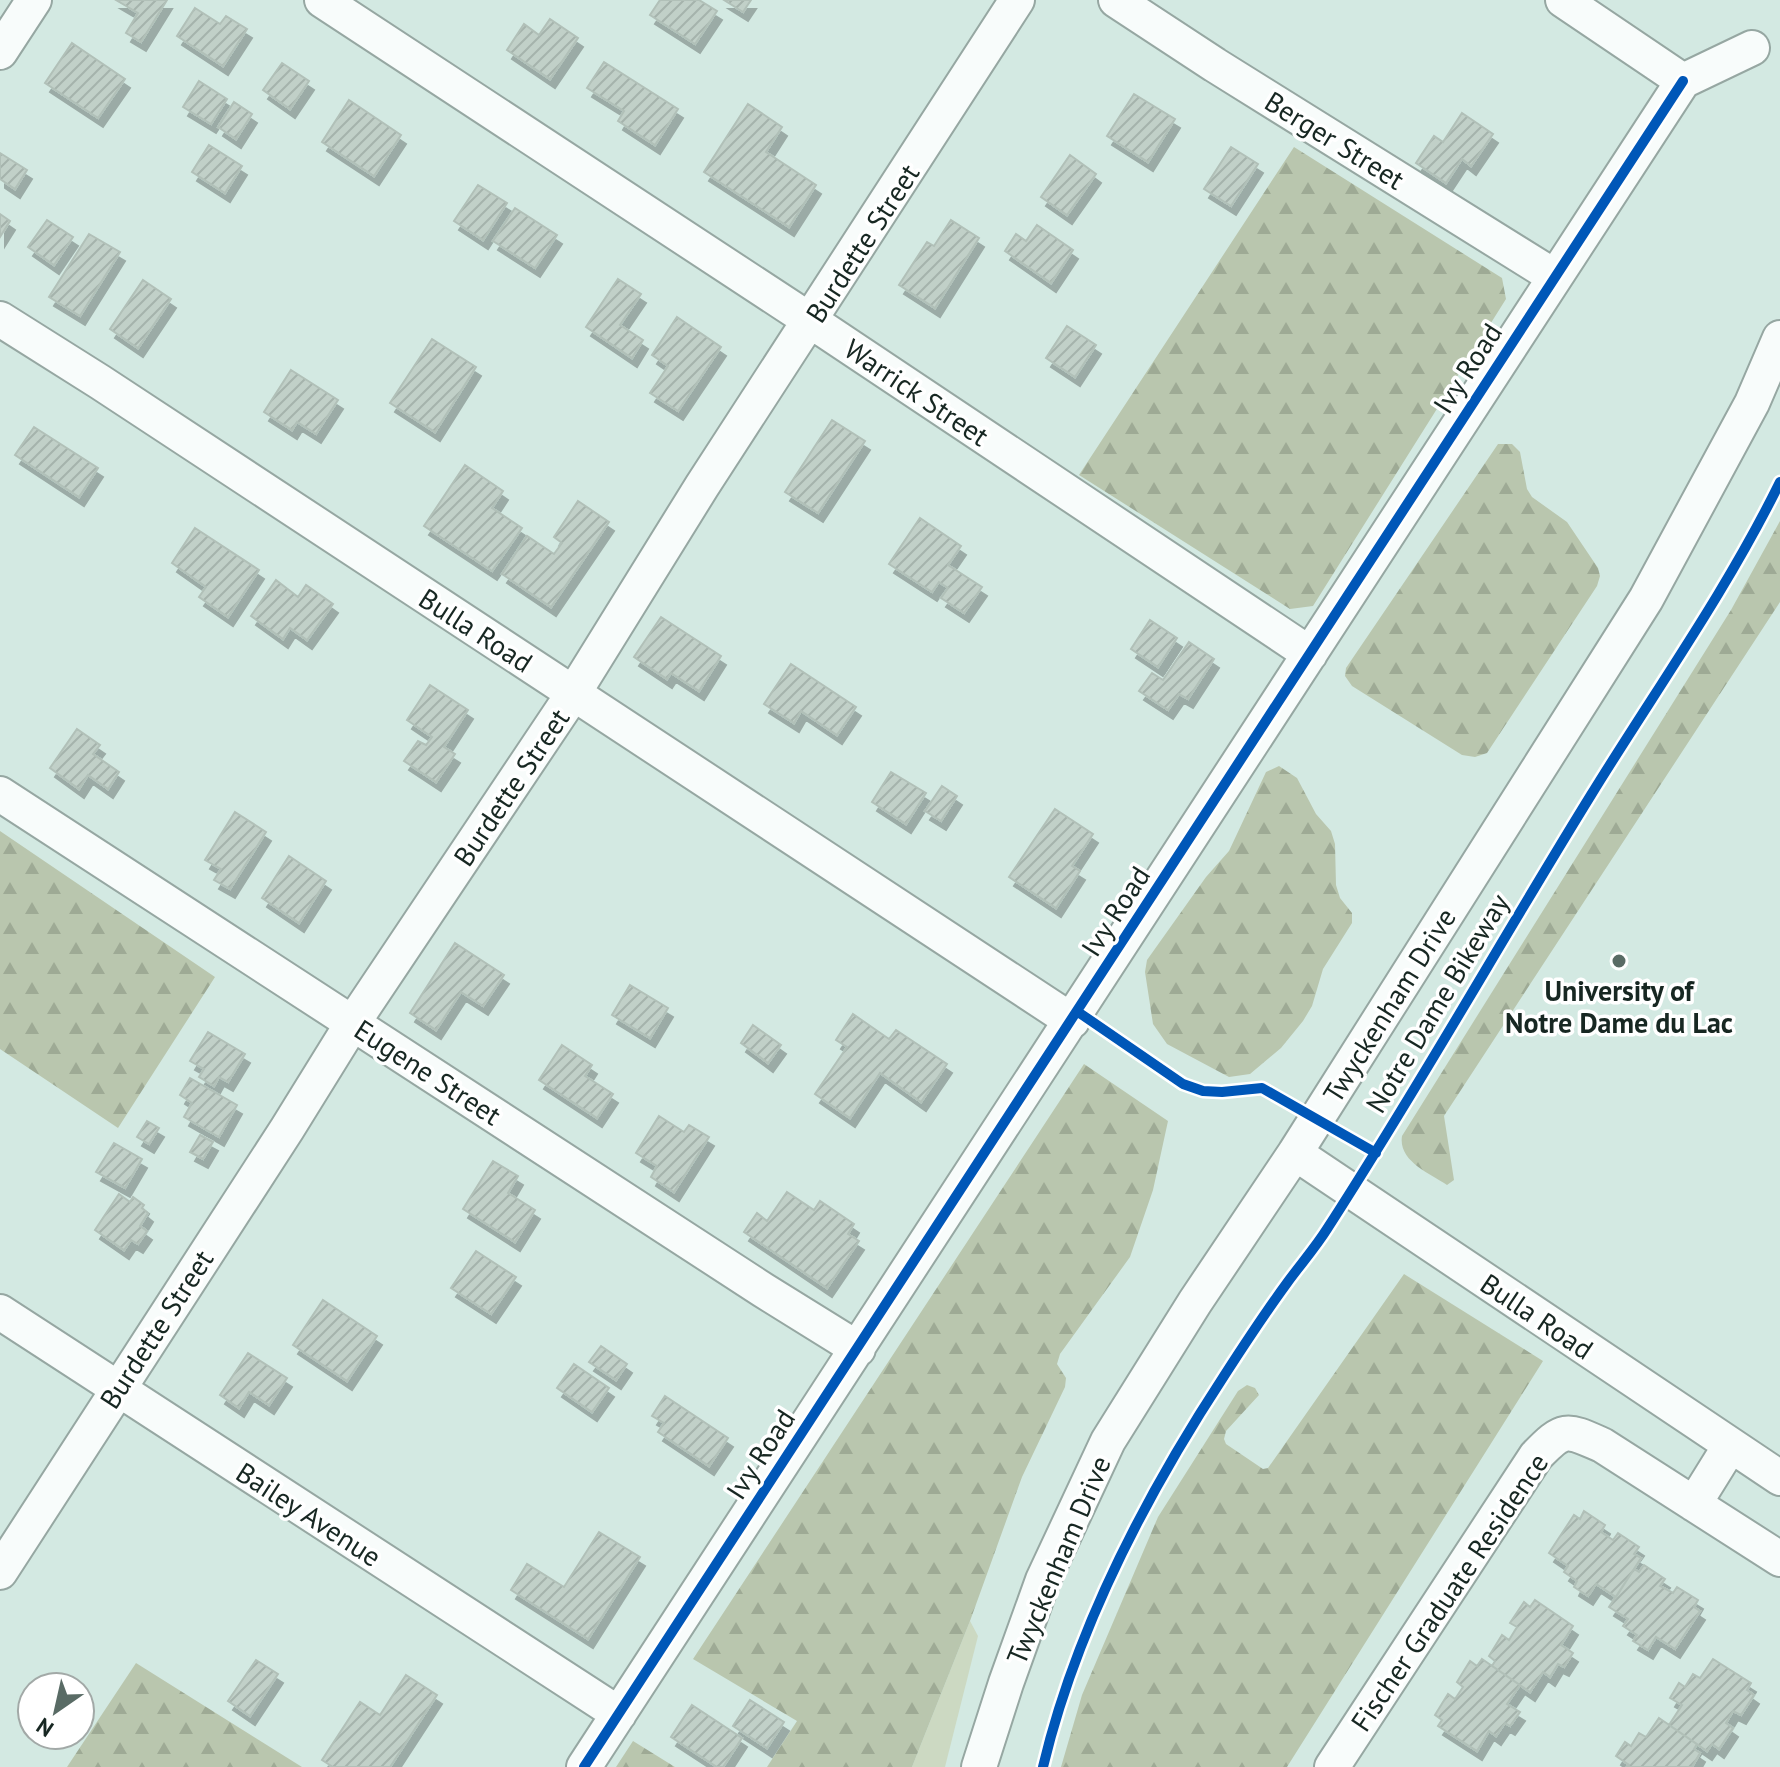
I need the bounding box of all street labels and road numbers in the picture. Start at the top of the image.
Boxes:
street label: Berger Street [1258,82,1412,198]
street label: Burdette Street [797,156,927,329]
street label: Ivy Road [1424,316,1510,420]
street label: Warrick Street [838,330,997,454]
street label: Bulla Road [412,580,540,680]
street label: Burdette Street [445,701,578,873]
street label: Ivy Road [1072,859,1158,963]
street label: Notre Dame Bikeway [1357,887,1517,1119]
street label: Twyckenham Drive [1314,901,1464,1109]
street label: Eugene Street [348,1011,509,1134]
street label: Burdette Street [91,1242,221,1415]
street label: Bulla Road [1473,1265,1601,1367]
street label: Ivy Road [717,1402,803,1506]
street label: Fischer Graduate Residence [1342,1446,1556,1738]
street label: Twyckenham Drive [997,1450,1119,1670]
street label: Bailey Avenue [229,1453,389,1575]

